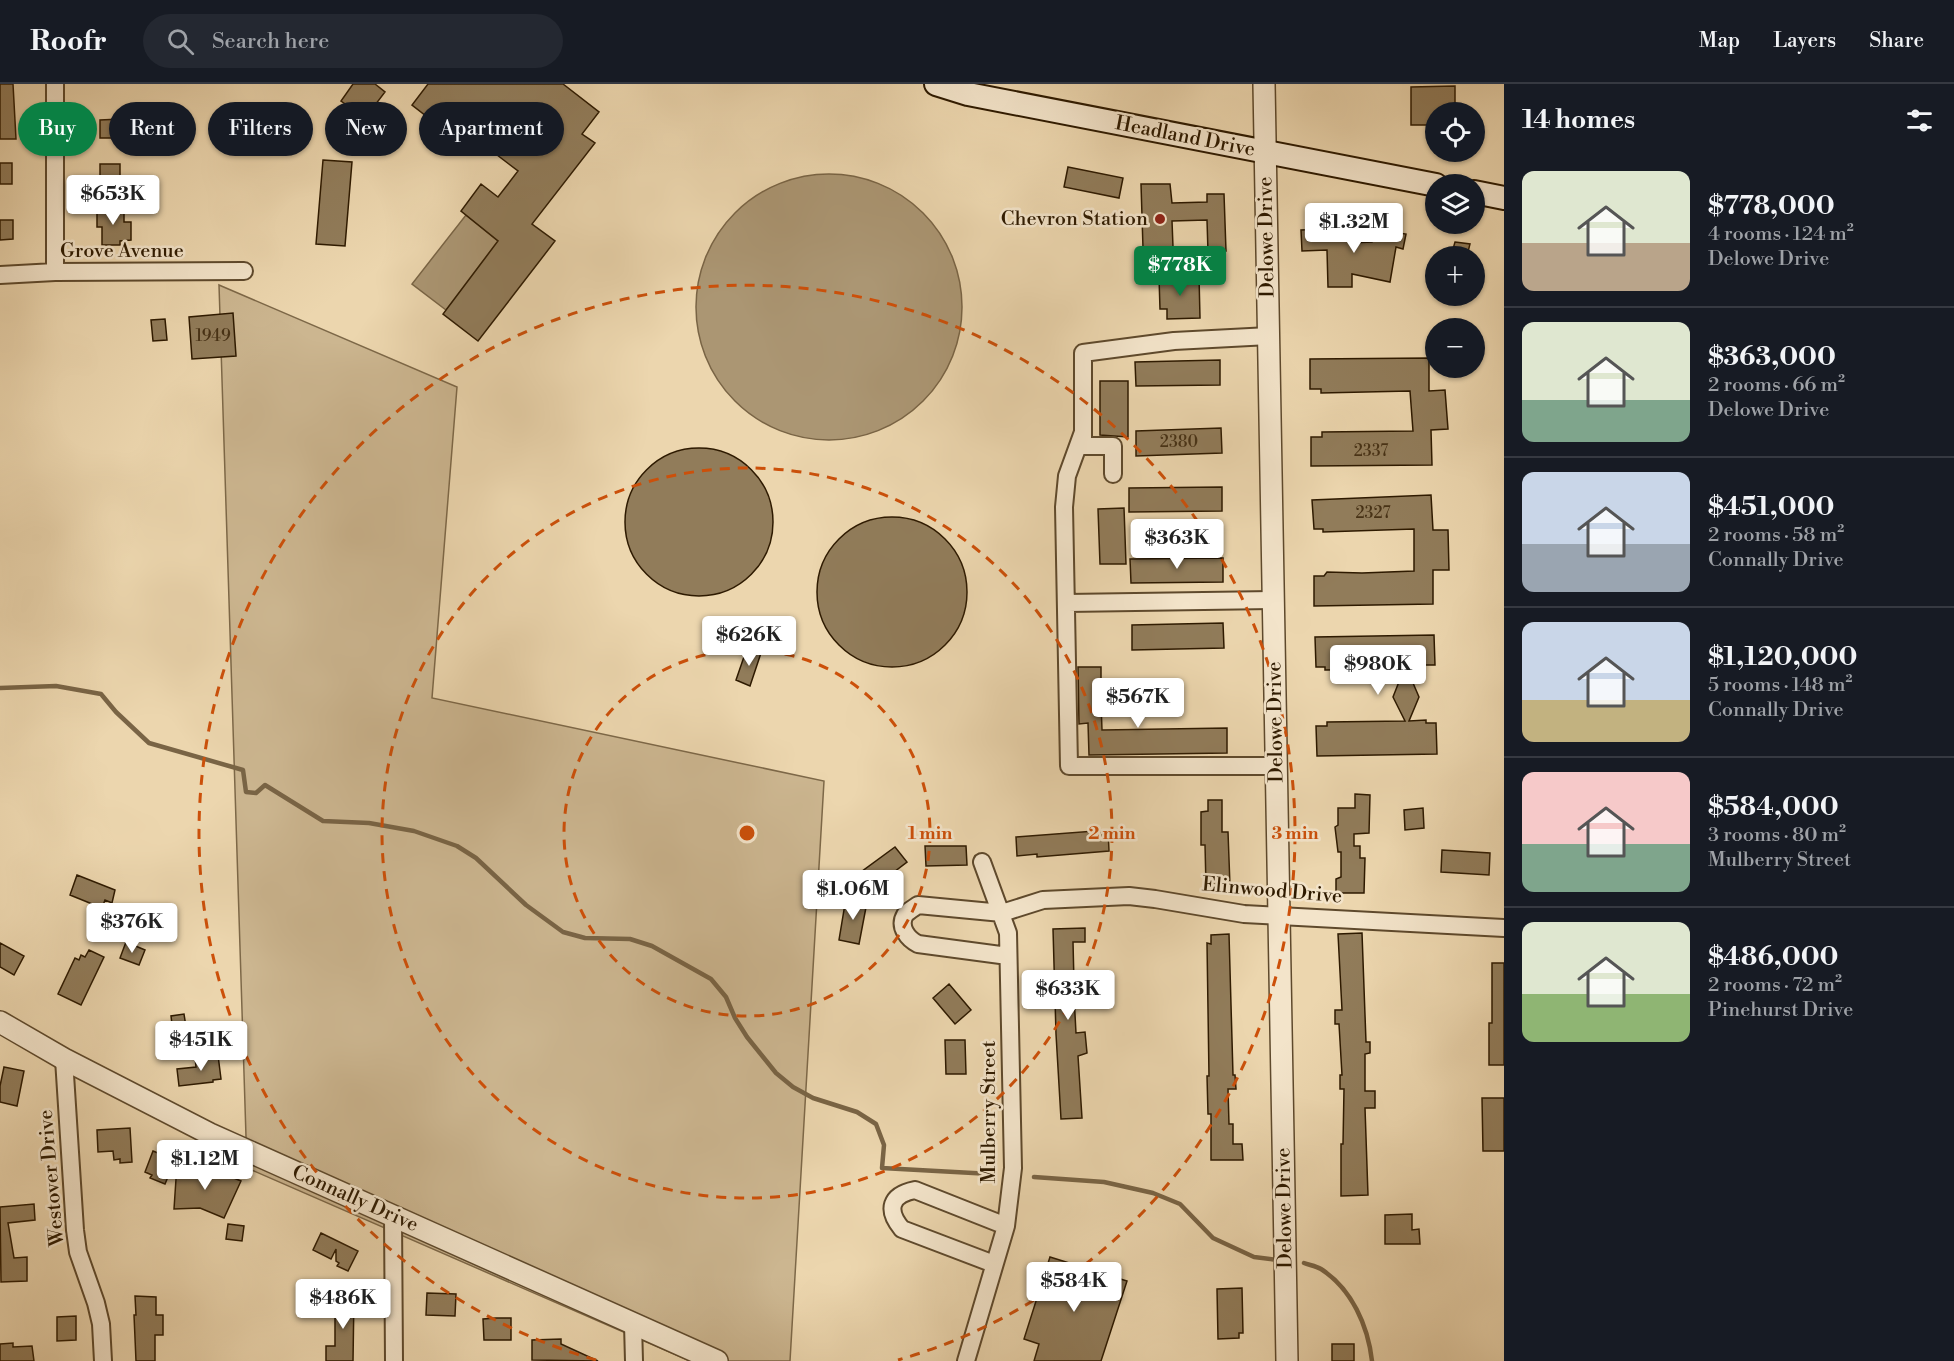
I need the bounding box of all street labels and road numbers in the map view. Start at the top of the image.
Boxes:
street label: Headland Drive [1113,111,1257,163]
street label: Delowe Drive [1253,176,1281,298]
street label: Grove Avenue [60,239,184,264]
street label: Delowe Drive [1262,661,1290,783]
street label: Elinwood Drive [1201,872,1343,910]
street label: Mulberry Street [977,1040,1002,1184]
street label: Westover Drive [34,1109,71,1248]
street label: Delowe Drive [1271,1147,1299,1269]
street label: Connally Drive [288,1160,422,1238]

